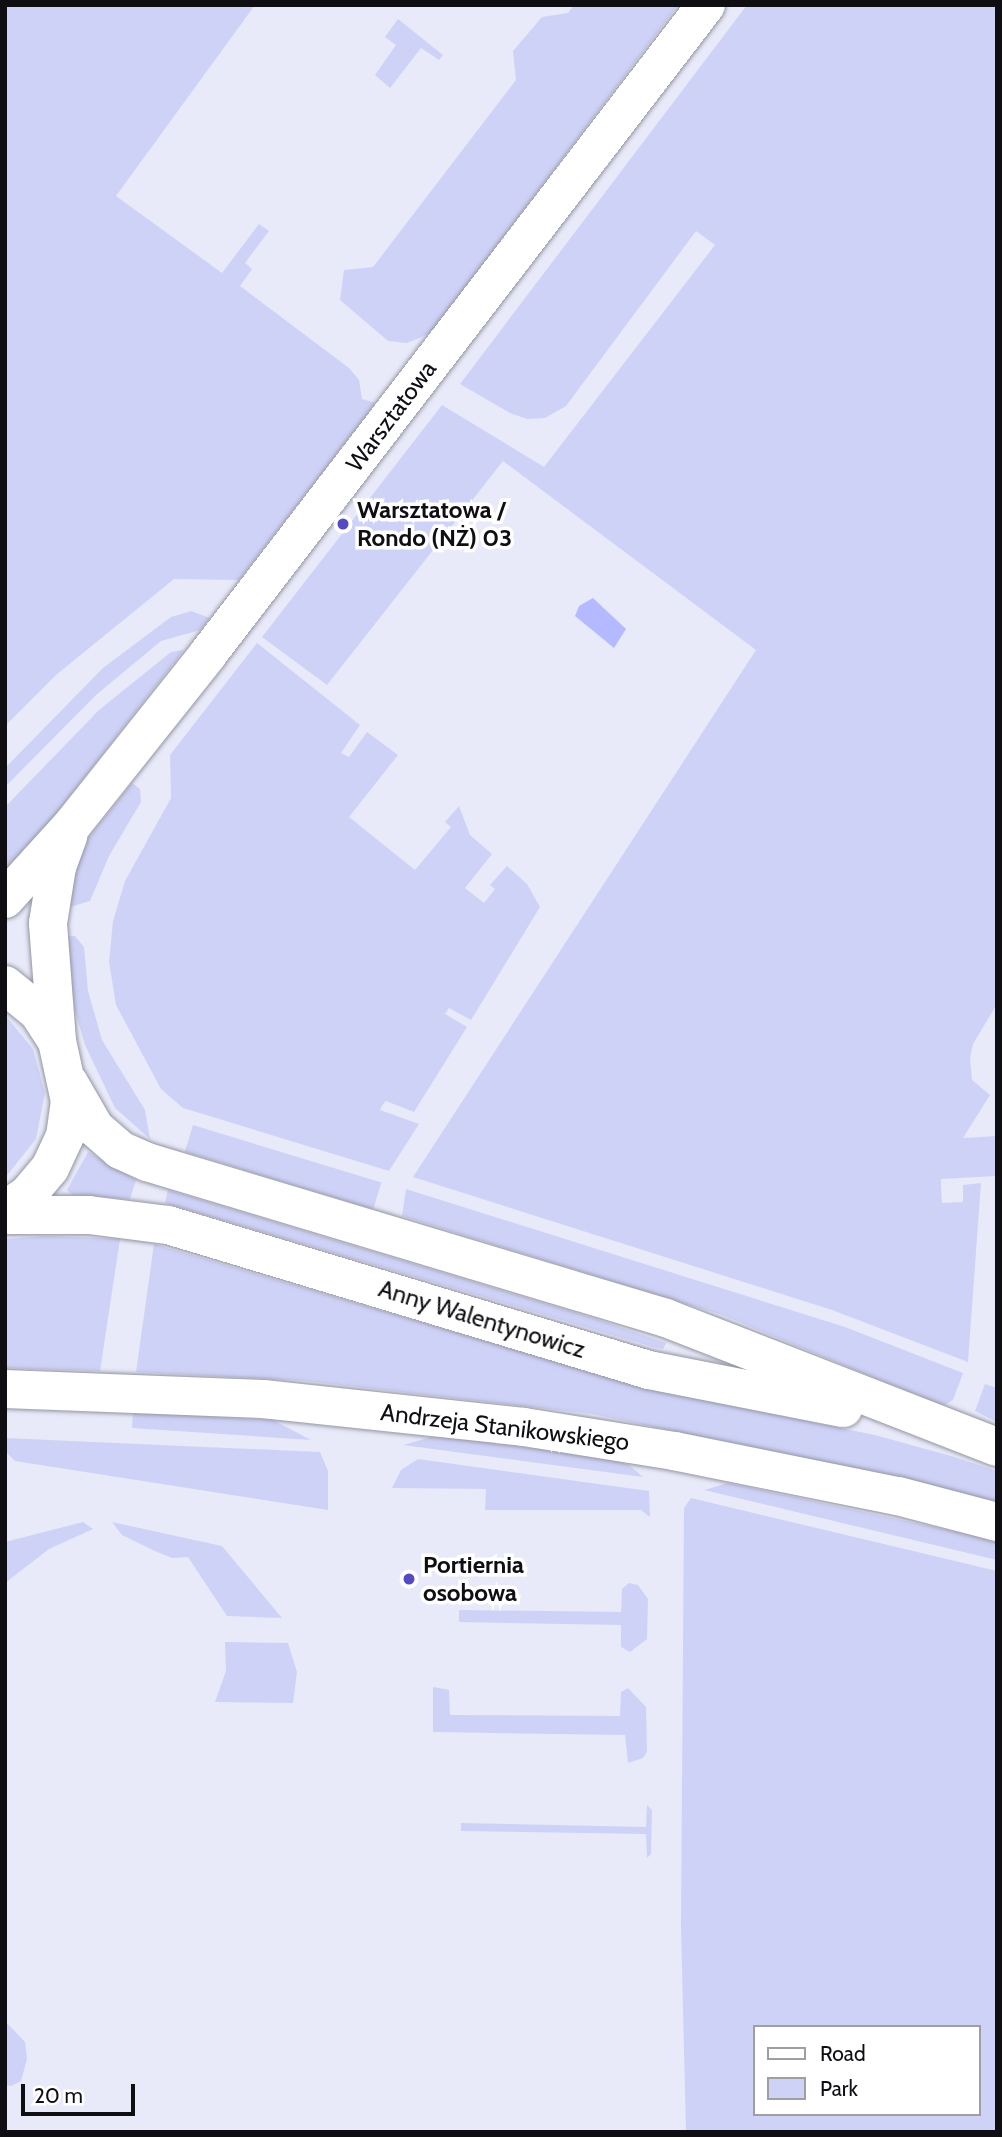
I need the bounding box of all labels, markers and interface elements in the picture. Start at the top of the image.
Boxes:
street label: Warsztatowa [340,355,442,477]
place label: Warsztatowa / Rondo (NŻ) 03 [357,496,512,552]
marker: Warsztatowa / Rondo (NŻ) 03 [335,516,351,532]
street label: Anny Walentynowicz [375,1274,589,1364]
street label: Andrzeja Stanikowskiego [379,1397,631,1457]
place label: Portiernia osobowa [423,1551,524,1607]
marker: Portiernia osobowa [401,1571,417,1587]
legend [754,2025,981,2116]
text: Road [820,2041,866,2066]
scale bar [24,2070,138,2114]
text: Park [820,2076,858,2101]
text: 20 m [34,2083,83,2108]

